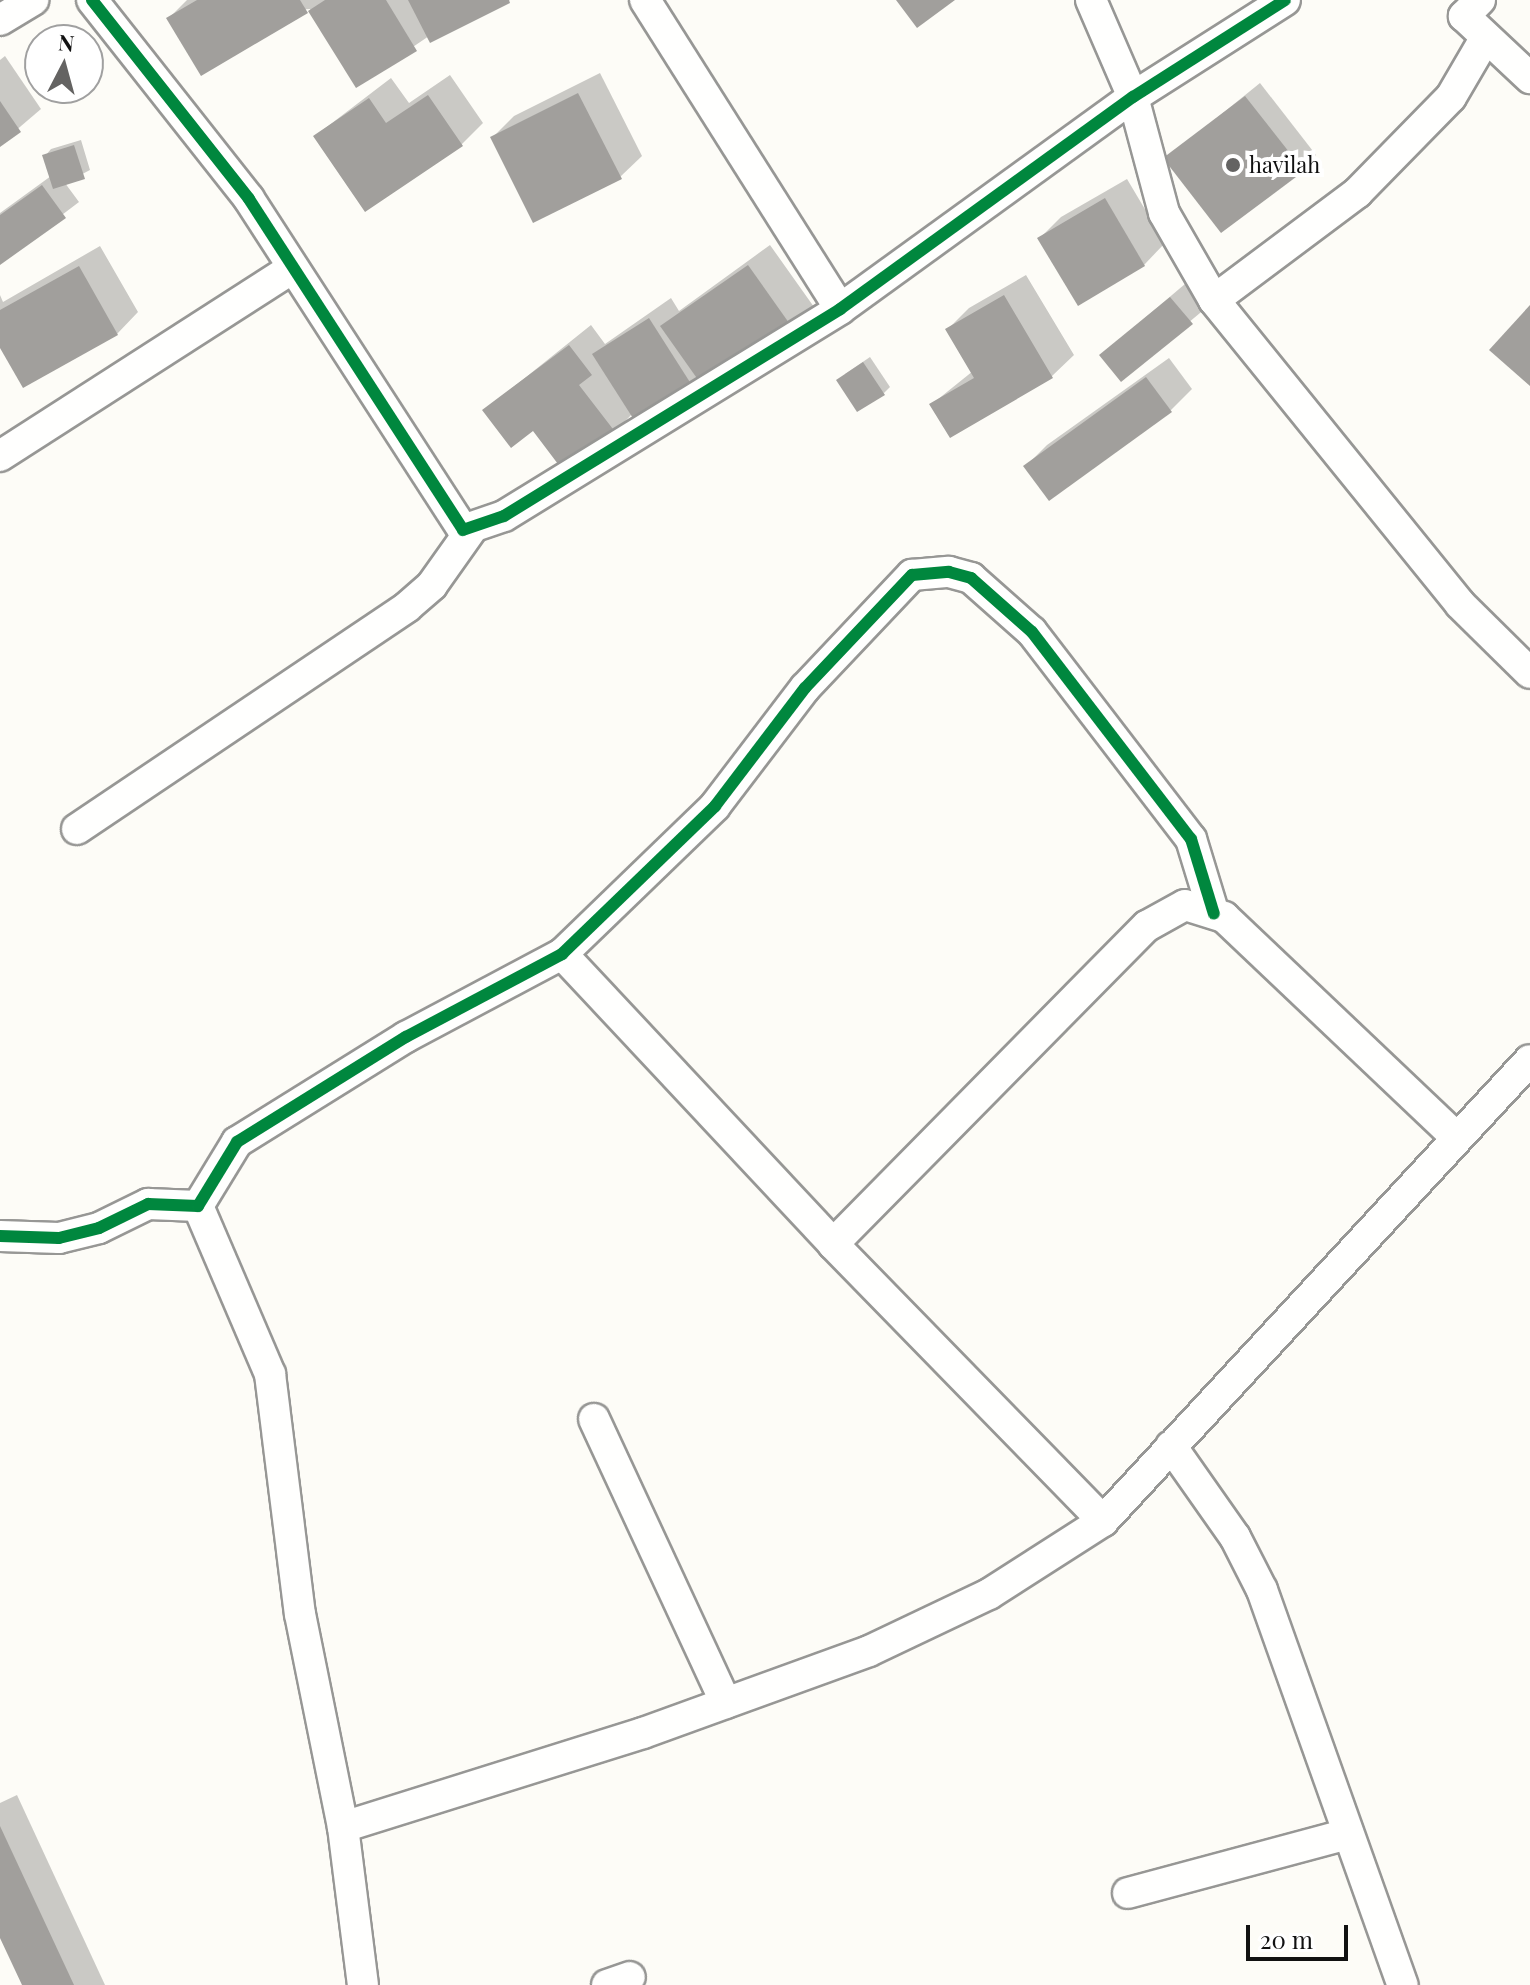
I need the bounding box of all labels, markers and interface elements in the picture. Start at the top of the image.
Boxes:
north arrow [24,24,104,104]
text: N [57,26,76,58]
place label: havilah [1249,152,1320,178]
marker: havilah [1224,156,1242,174]
scale bar [1250,1909,1352,1959]
text: 20 m [1260,1923,1313,1955]

